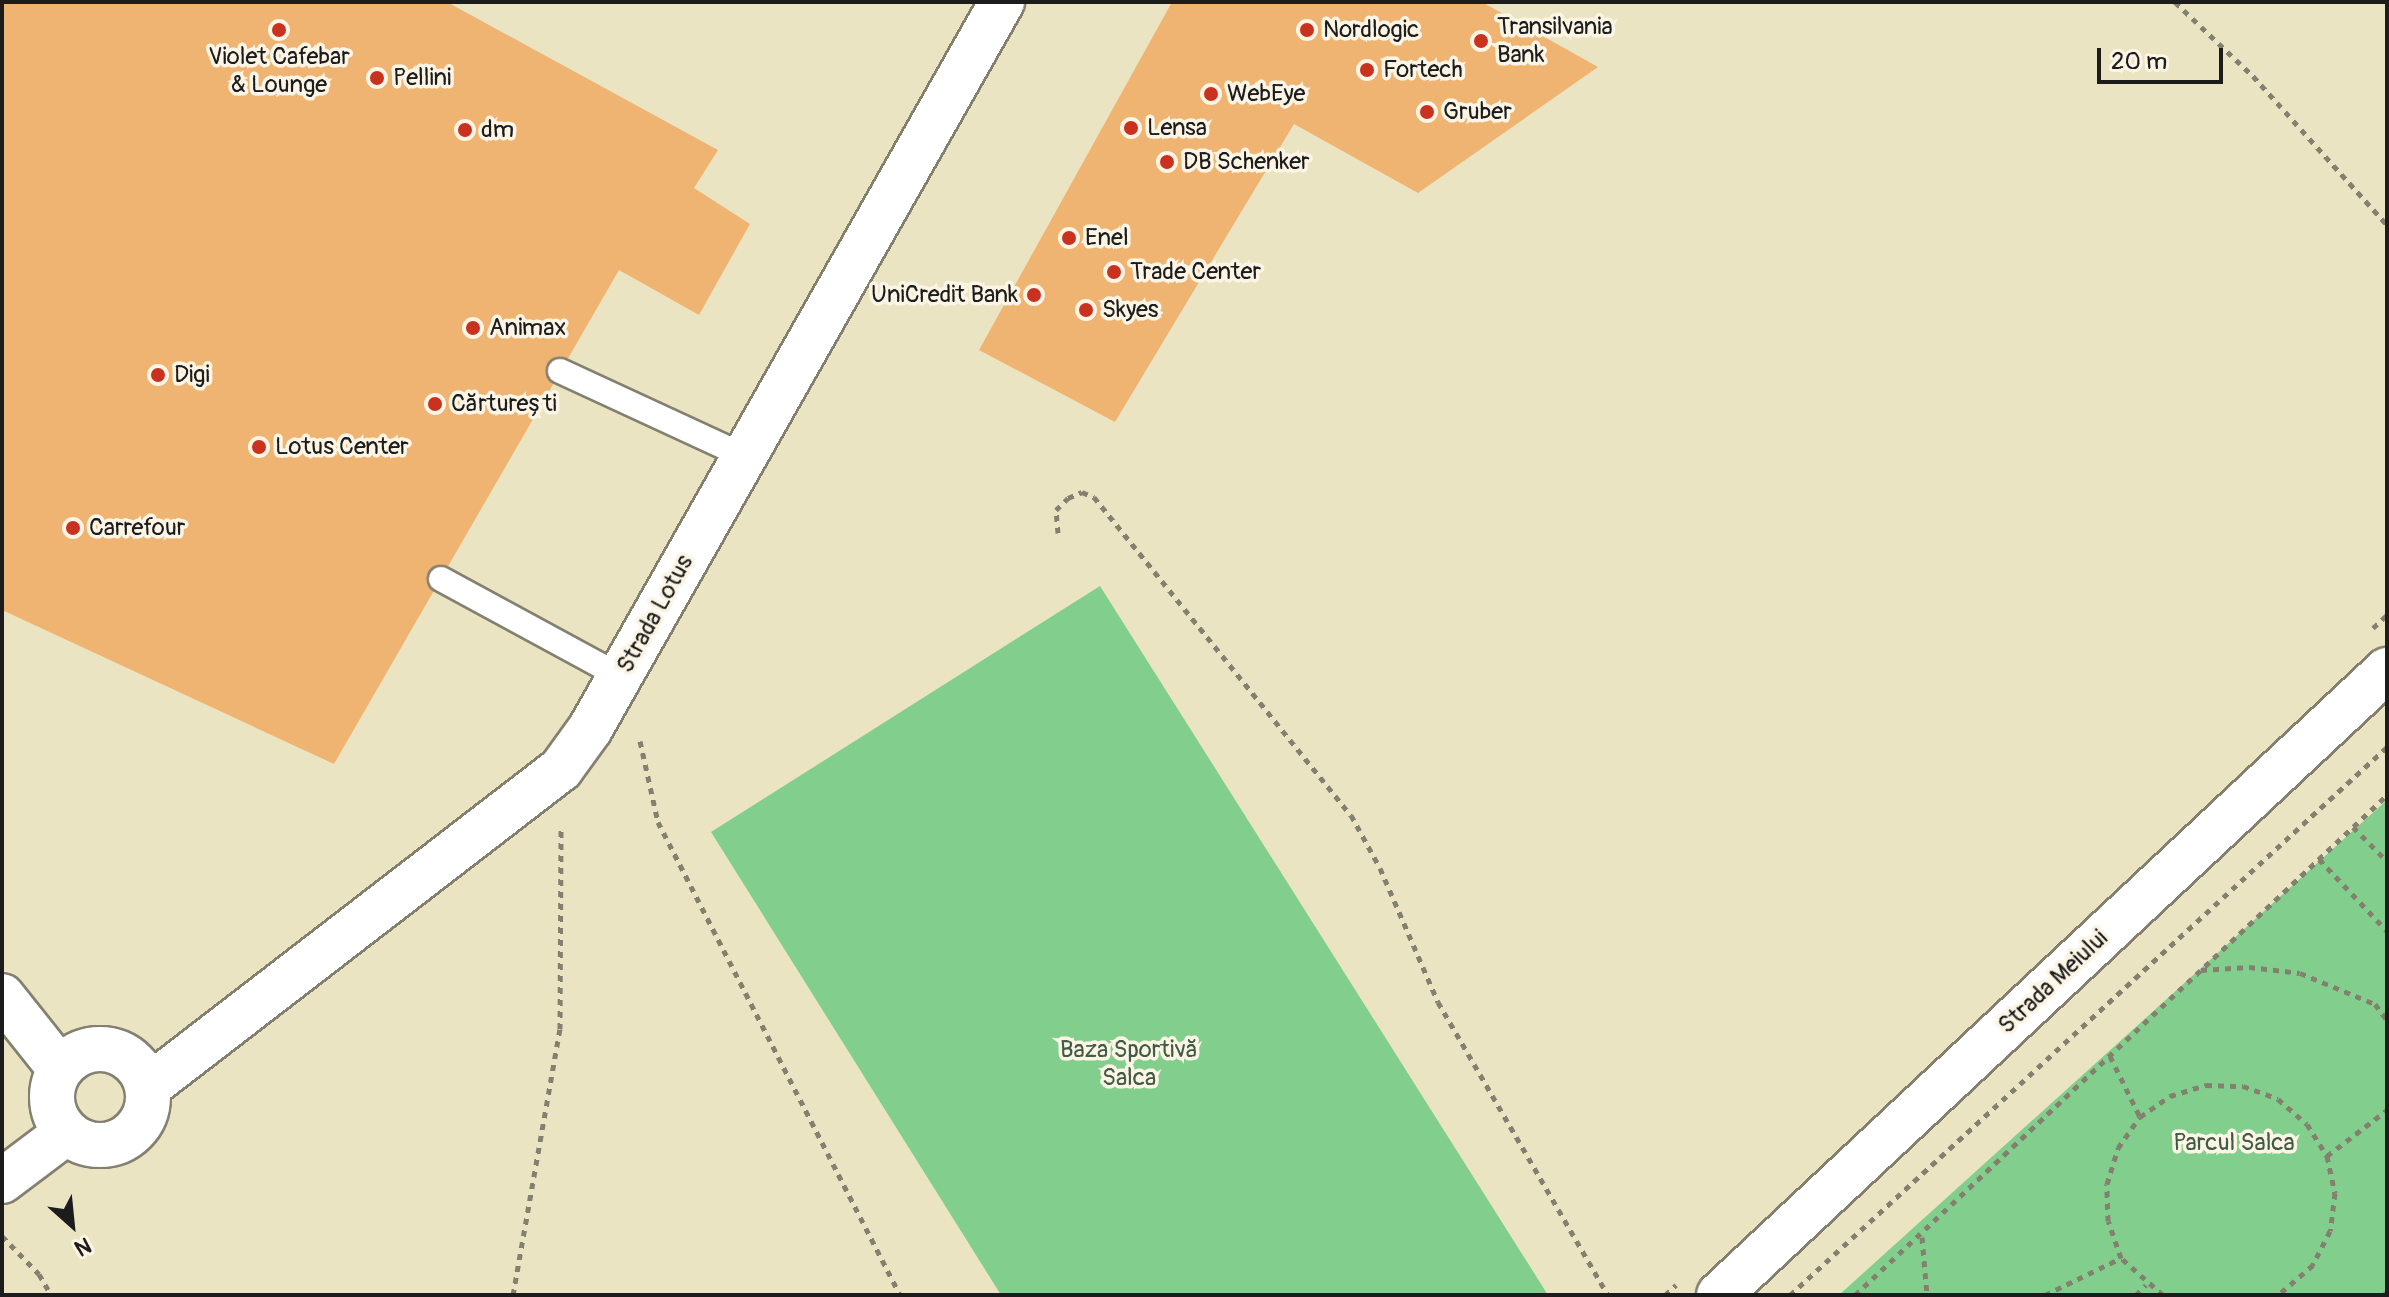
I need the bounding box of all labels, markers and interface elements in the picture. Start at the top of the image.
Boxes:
place label: Transilvania Bank [1497,13,1613,69]
place label: Nordlogic [1323,16,1419,44]
marker: Violet Cafebar & Lounge [270,21,288,39]
marker: Nordlogic [1298,21,1316,39]
marker: Transilvania Bank [1472,32,1490,50]
scale bar [2101,32,2227,82]
place label: Violet Cafebar & Lounge [208,43,350,99]
text: 20 m [2111,47,2167,76]
place label: Fortech [1383,56,1463,84]
marker: Fortech [1358,61,1376,79]
place label: Pellini [393,64,451,92]
marker: Pellini [368,69,386,87]
place label: WebEye [1227,80,1305,108]
marker: WebEye [1202,85,1220,103]
place label: Gruber [1443,98,1512,126]
marker: Gruber [1418,103,1436,121]
place label: Lensa [1147,114,1207,142]
place label: dm [481,116,514,144]
marker: Lensa [1122,119,1140,137]
marker: dm [456,121,474,139]
place label: DB Schenker [1183,148,1310,176]
marker: DB Schenker [1158,153,1176,171]
place label: Enel [1085,224,1129,252]
marker: Enel [1060,229,1078,247]
place label: Trade Center [1130,258,1261,286]
marker: Trade Center [1105,263,1123,281]
place label: UniCredit Bank [871,281,1018,309]
marker: UniCredit Bank [1025,286,1043,304]
place label: Skyes [1102,296,1159,324]
marker: Skyes [1077,301,1095,319]
place label: Animax [489,314,566,342]
marker: Animax [464,319,482,337]
place label: Digi [174,361,210,389]
marker: Digi [149,366,167,384]
place label: Cărturești [451,390,557,418]
marker: Cărturești [426,395,444,413]
place label: Lotus Center [275,433,409,461]
marker: Lotus Center [250,438,268,456]
place label: Carrefour [89,514,185,542]
marker: Carrefour [64,519,82,537]
street label: Strada Lotus [611,550,699,678]
street label: Strada Meiului [1992,924,2114,1040]
park label: Baza Sportivă Salca [1060,1036,1198,1092]
park label: Parcul Salca [2173,1129,2295,1157]
north arrow [32,1185,112,1265]
text: N [70,1231,96,1262]

